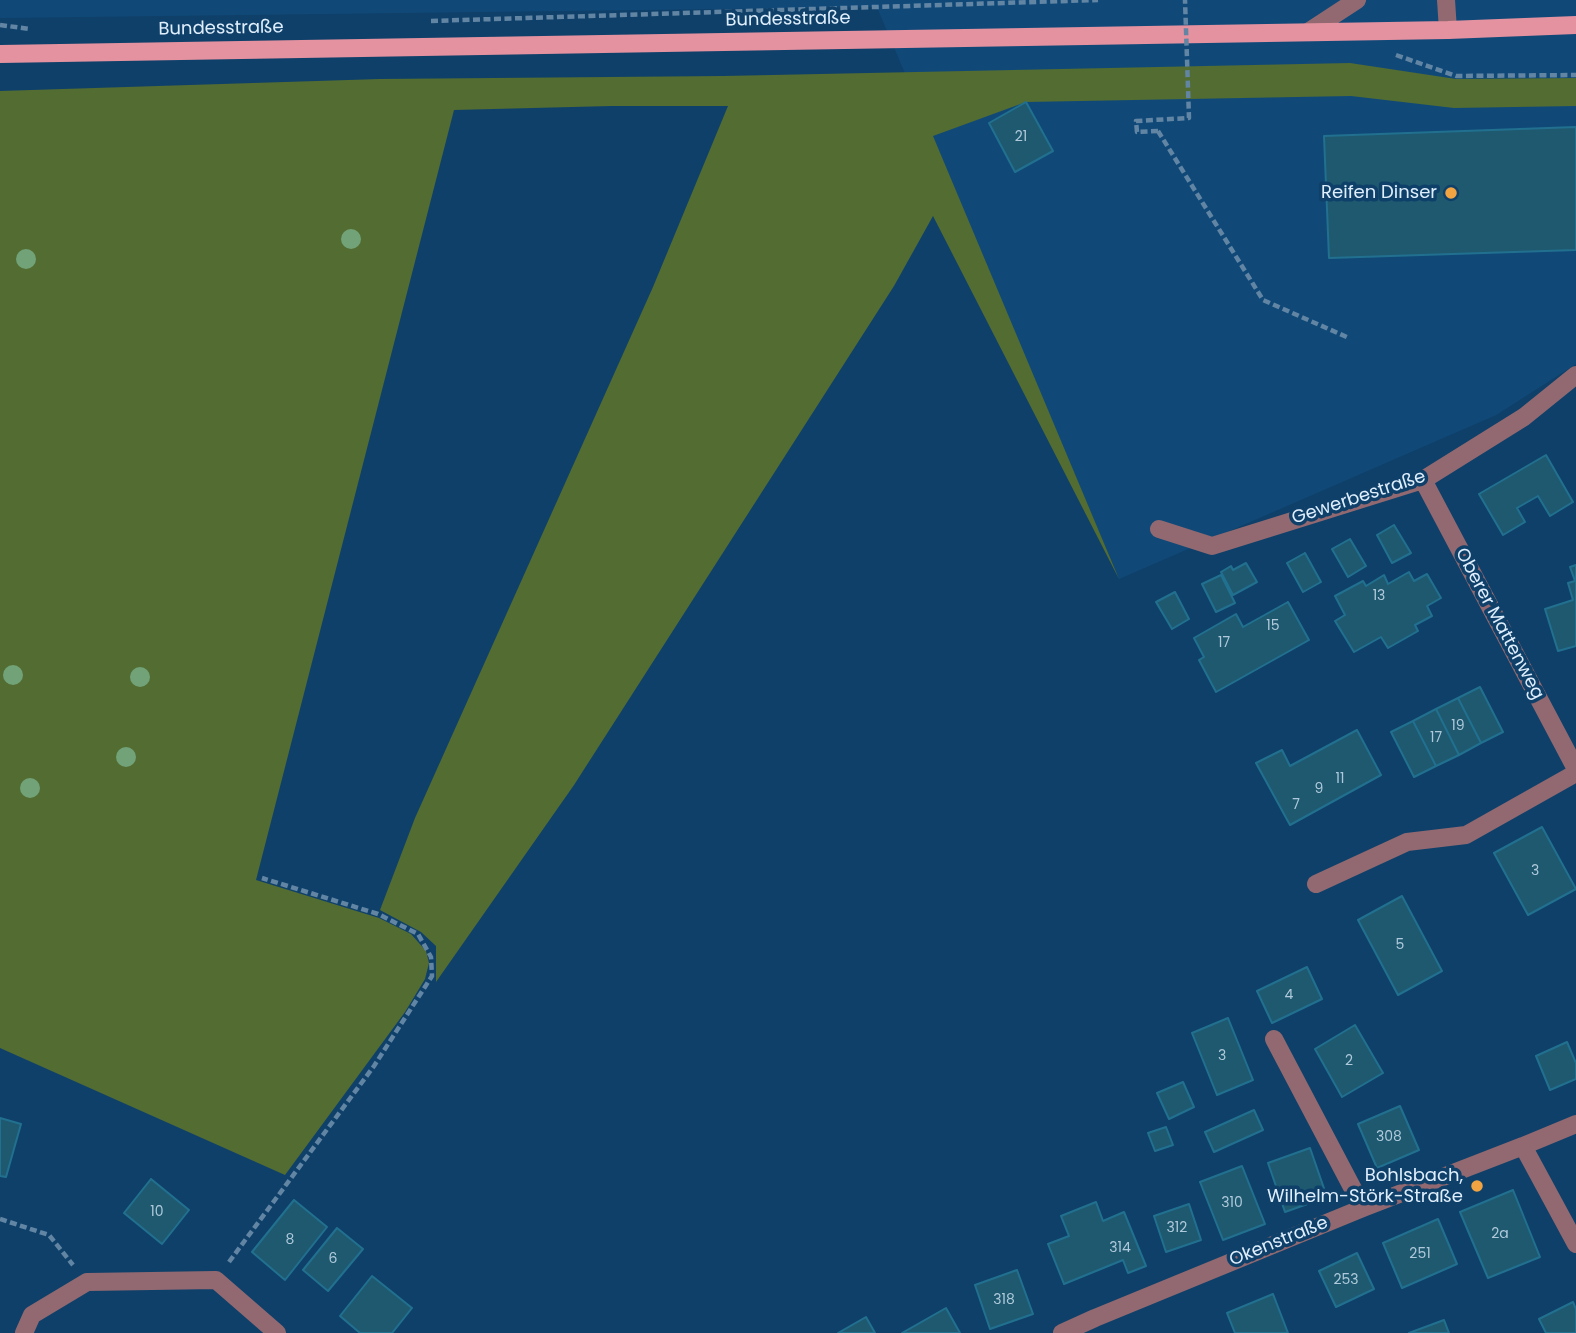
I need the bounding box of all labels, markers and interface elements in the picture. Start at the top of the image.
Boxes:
street label: Bundesstraße [725,8,851,32]
street label: Bundesstraße [158,17,284,41]
house number: 21 [1015,129,1027,145]
place label: Reifen Dinser [1321,182,1437,204]
marker: Reifen Dinser [1443,185,1459,201]
street label: Gewerbestraße [1289,466,1429,530]
street label: Oberer Mattenweg [1450,545,1548,703]
house number: 13 [1373,588,1385,604]
house number: 15 [1266,618,1280,634]
house number: 17 [1218,635,1230,651]
house number: 19 [1451,718,1465,734]
house number: 17 [1430,730,1442,746]
house number: 11 [1336,771,1344,787]
house number: 9 [1315,781,1323,797]
house number: 7 [1292,797,1300,813]
house number: 3 [1531,863,1539,879]
house number: 5 [1396,937,1404,953]
house number: 4 [1285,987,1293,1003]
house number: 3 [1218,1048,1226,1064]
house number: 2 [1345,1053,1353,1069]
house number: 308 [1376,1129,1402,1145]
place label: Bohlsbach, Wilhelm-Störk-Straße [1267,1165,1463,1208]
marker: Bohlsbach, Wilhelm-Störk-Straße [1469,1178,1485,1194]
house number: 310 [1221,1195,1243,1211]
house number: 10 [150,1204,164,1220]
street label: Okenstraße [1227,1212,1331,1272]
house number: 312 [1167,1220,1187,1236]
house number: 2a [1491,1226,1509,1242]
house number: 8 [286,1232,294,1248]
house number: 314 [1109,1240,1131,1256]
house number: 251 [1409,1246,1431,1262]
house number: 6 [329,1251,337,1267]
house number: 253 [1333,1272,1359,1288]
house number: 318 [993,1292,1015,1308]

